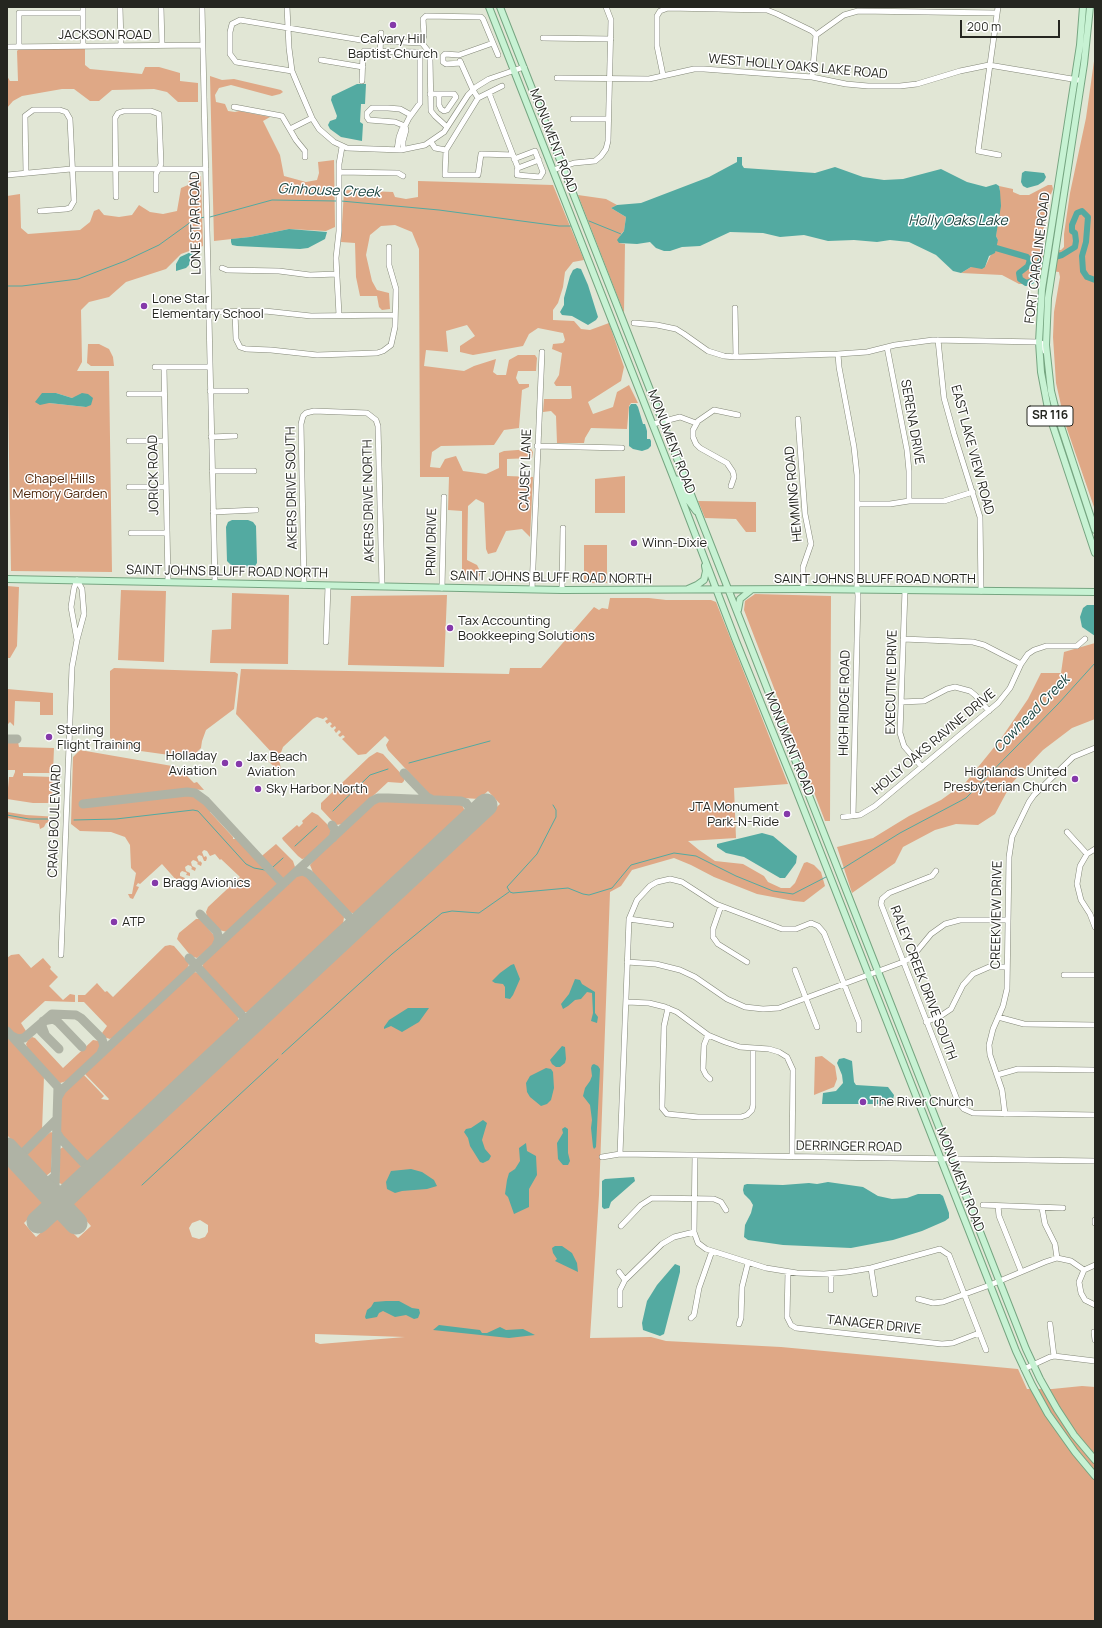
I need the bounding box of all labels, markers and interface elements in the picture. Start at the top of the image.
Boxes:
scale bar [962,12,1062,38]
text: 200 m [967,18,1001,35]
marker: Calvary Hill Baptist Church [388,20,398,30]
street label: JACKSON ROAD [58,27,152,43]
place label: Calvary Hill Baptist Church [348,31,438,62]
street label: WEST HOLLY OAKS LAKE ROAD [708,51,888,83]
street label: MONUMENT ROAD [526,87,580,195]
street label: LONE STAR ROAD [187,171,205,275]
water label: Ginhouse Creek [277,181,381,201]
street label: FORT CAROLINE ROAD [1022,191,1054,325]
water label: Holly Oaks Lake [908,213,1008,229]
place label: Lone Star Elementary School [152,291,264,322]
marker: Lone Star Elementary School [139,301,149,311]
street label: SERENA DRIVE [897,378,927,466]
street label: EAST LAKE VIEW ROAD [947,383,997,517]
street label: MONUMENT ROAD [644,388,698,496]
road number: SR 116 [1027,406,1073,426]
street label: AKERS DRIVE SOUTH [283,426,301,550]
street label: CAUSEY LANE [517,429,535,511]
street label: JORICK ROAD [145,435,163,515]
street label: AKERS DRIVE NORTH [360,439,378,563]
street label: HEMMING ROAD [782,445,806,543]
park label: Chapel Hills Memory Garden [13,471,107,502]
street label: PRIM DRIVE [424,508,440,576]
place label: Winn-Dixie [642,535,707,551]
marker: Winn-Dixie [629,538,639,548]
street label: SAINT JOHNS BLUFF ROAD NORTH [126,562,328,582]
street label: SAINT JOHNS BLUFF ROAD NORTH [450,568,652,588]
street label: SAINT JOHNS BLUFF ROAD NORTH [774,571,976,587]
place label: Tax Accounting Bookkeeping Solutions [458,613,595,644]
marker: Tax Accounting Bookkeeping Solutions [445,623,455,633]
street label: EXECUTIVE DRIVE [883,630,901,734]
street label: HIGH RIDGE ROAD [836,650,854,756]
water label: Cowhead Creek [990,671,1074,757]
street label: HOLLY OAKS RAVINE DRIVE [869,686,999,798]
street label: MONUMENT ROAD [761,690,817,798]
place label: Sterling Flight Training [57,722,141,753]
marker: Sterling Flight Training [44,732,54,742]
place label: Holladay Aviation [166,748,217,779]
place label: Jax Beach Aviation [247,749,307,780]
marker: Holladay Aviation [220,758,230,768]
marker: Jax Beach Aviation [234,759,244,769]
street label: CRAIG BOULEVARD [45,764,65,878]
place label: Highlands United Presbyterian Church [943,764,1067,795]
marker: Highlands United Presbyterian Church [1070,774,1080,784]
place label: Sky Harbor North [266,781,368,797]
marker: Sky Harbor North [253,784,263,794]
place label: JTA Monument Park-N-Ride [689,799,779,830]
marker: JTA Monument Park-N-Ride [782,809,792,819]
street label: CREEKVIEW DRIVE [988,861,1006,969]
place label: Bragg Avionics [163,875,250,891]
marker: Bragg Avionics [150,878,160,888]
street label: RALEY CREEK DRIVE SOUTH [886,904,960,1062]
place label: ATP [122,914,145,930]
marker: ATP [109,917,119,927]
place label: The River Church [871,1094,973,1110]
marker: The River Church [858,1097,868,1107]
street label: MONUMENT ROAD [933,1126,987,1234]
street label: DERRINGER ROAD [796,1138,902,1156]
street label: TANAGER DRIVE [826,1312,922,1338]

